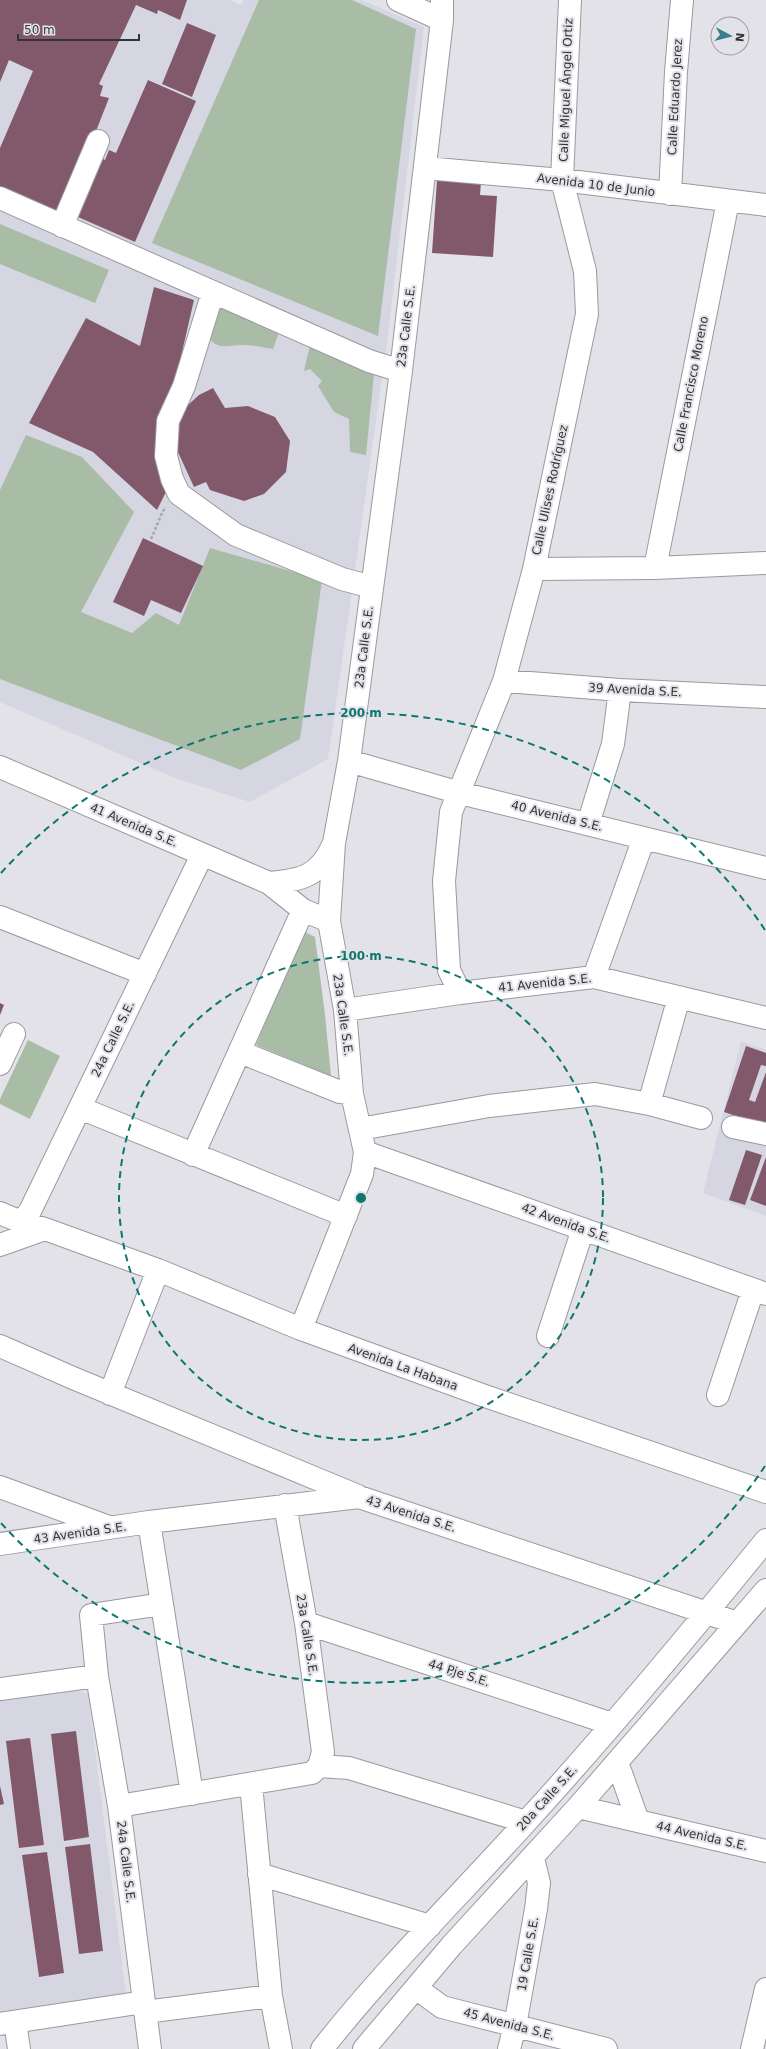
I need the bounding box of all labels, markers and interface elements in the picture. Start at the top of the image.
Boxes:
scale bar [18,16,139,42]
north arrow [710,16,750,56]
street label: Calle Miguel Ángel Ortiz [555,18,576,162]
text: 50 m [24,23,55,37]
text: N [732,32,746,43]
street label: Calle Eduardo Jerez [665,38,685,156]
street label: Avenida 10 de Junio [536,171,656,199]
street label: 23a Calle S.E. [394,284,418,368]
street label: Calle Francisco Moreno [671,315,711,453]
street label: Calle Ulises Rodríguez [529,424,571,556]
street label: 23a Calle S.E. [352,605,376,689]
street label: 39 Avenida S.E. [588,681,682,699]
text: 200 m [340,706,382,720]
street label: 40 Avenida S.E. [510,798,604,834]
street label: 41 Avenida S.E. [88,800,180,850]
text: 100 m [340,949,382,963]
street label: 41 Avenida S.E. [498,971,592,995]
street label: 23a Calle S.E. [330,973,356,1057]
street label: 24a Calle S.E. [89,999,137,1079]
centre of rings [354,1191,368,1205]
street label: 42 Avenida S.E. [520,1200,612,1246]
street label: Avenida La Habana [346,1341,460,1393]
street label: 43 Avenida S.E. [364,1493,458,1535]
street label: 43 Avenida S.E. [33,1520,127,1546]
street label: 23a Calle S.E. [294,1593,320,1677]
street label: 44 Pje S.E. [427,1657,491,1689]
street label: 20a Calle S.E. [514,1763,580,1833]
street label: 44 Avenida S.E. [655,1819,749,1853]
street label: 24a Calle S.E. [114,1820,138,1904]
street label: 19 Calle S.E. [515,1916,541,1992]
street label: 45 Avenida S.E. [462,2005,556,2043]

